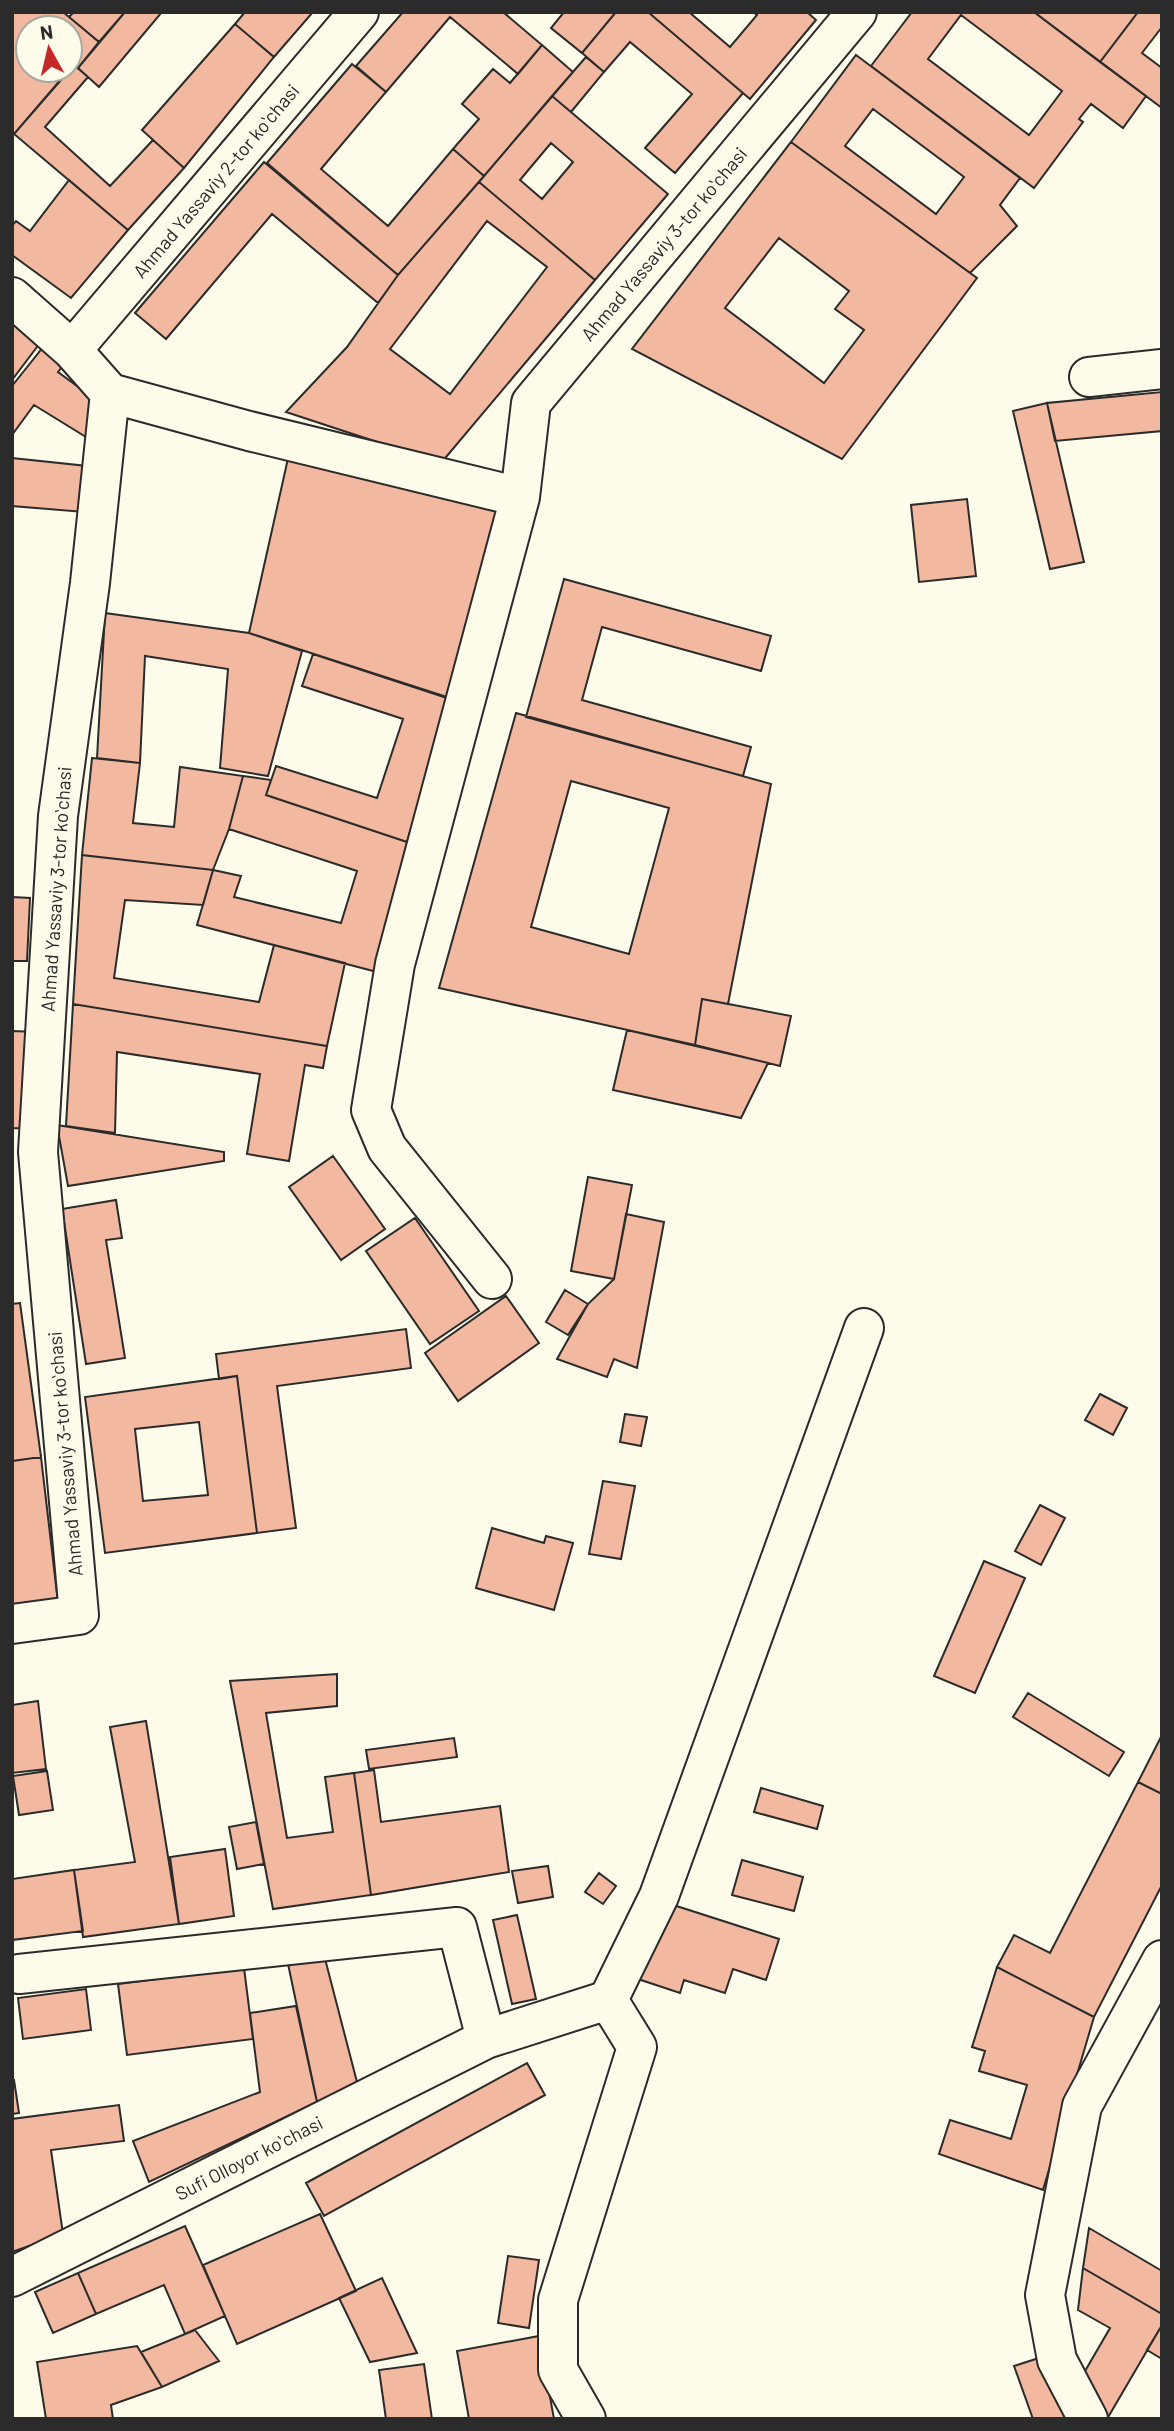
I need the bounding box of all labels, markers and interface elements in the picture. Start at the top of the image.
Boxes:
north arrow [14,14,84,84]
text: N [39,19,54,44]
street label: Ahmad Yassaviy 2-tor koʻchasi [128,79,304,282]
street label: Ahmad Yassaviy 3-tor koʻchasi [576,142,751,345]
street label: Ahmad Yassaviy 3-tor koʻchasi [35,766,76,1012]
street label: Ahmad Yassaviy 3-tor koʻchasi [42,1331,87,1578]
street label: Sufi Olloyor koʻchasi [171,2110,326,2205]

